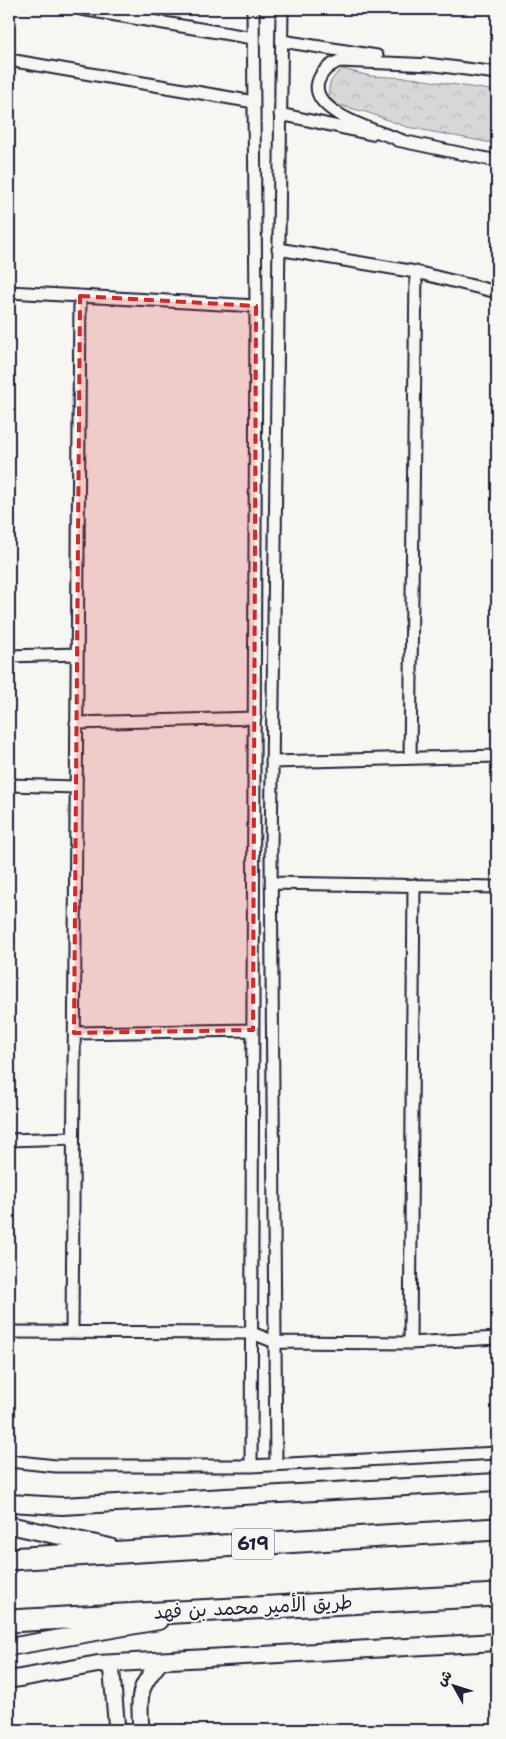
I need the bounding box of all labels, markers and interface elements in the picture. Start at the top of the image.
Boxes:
road number: 619 [232,1528,274,1560]
street label: طريق الأمير محمد بن فهد [153,1589,353,1625]
north arrow [428,1662,478,1712]
text: ش [432,1666,456,1689]

